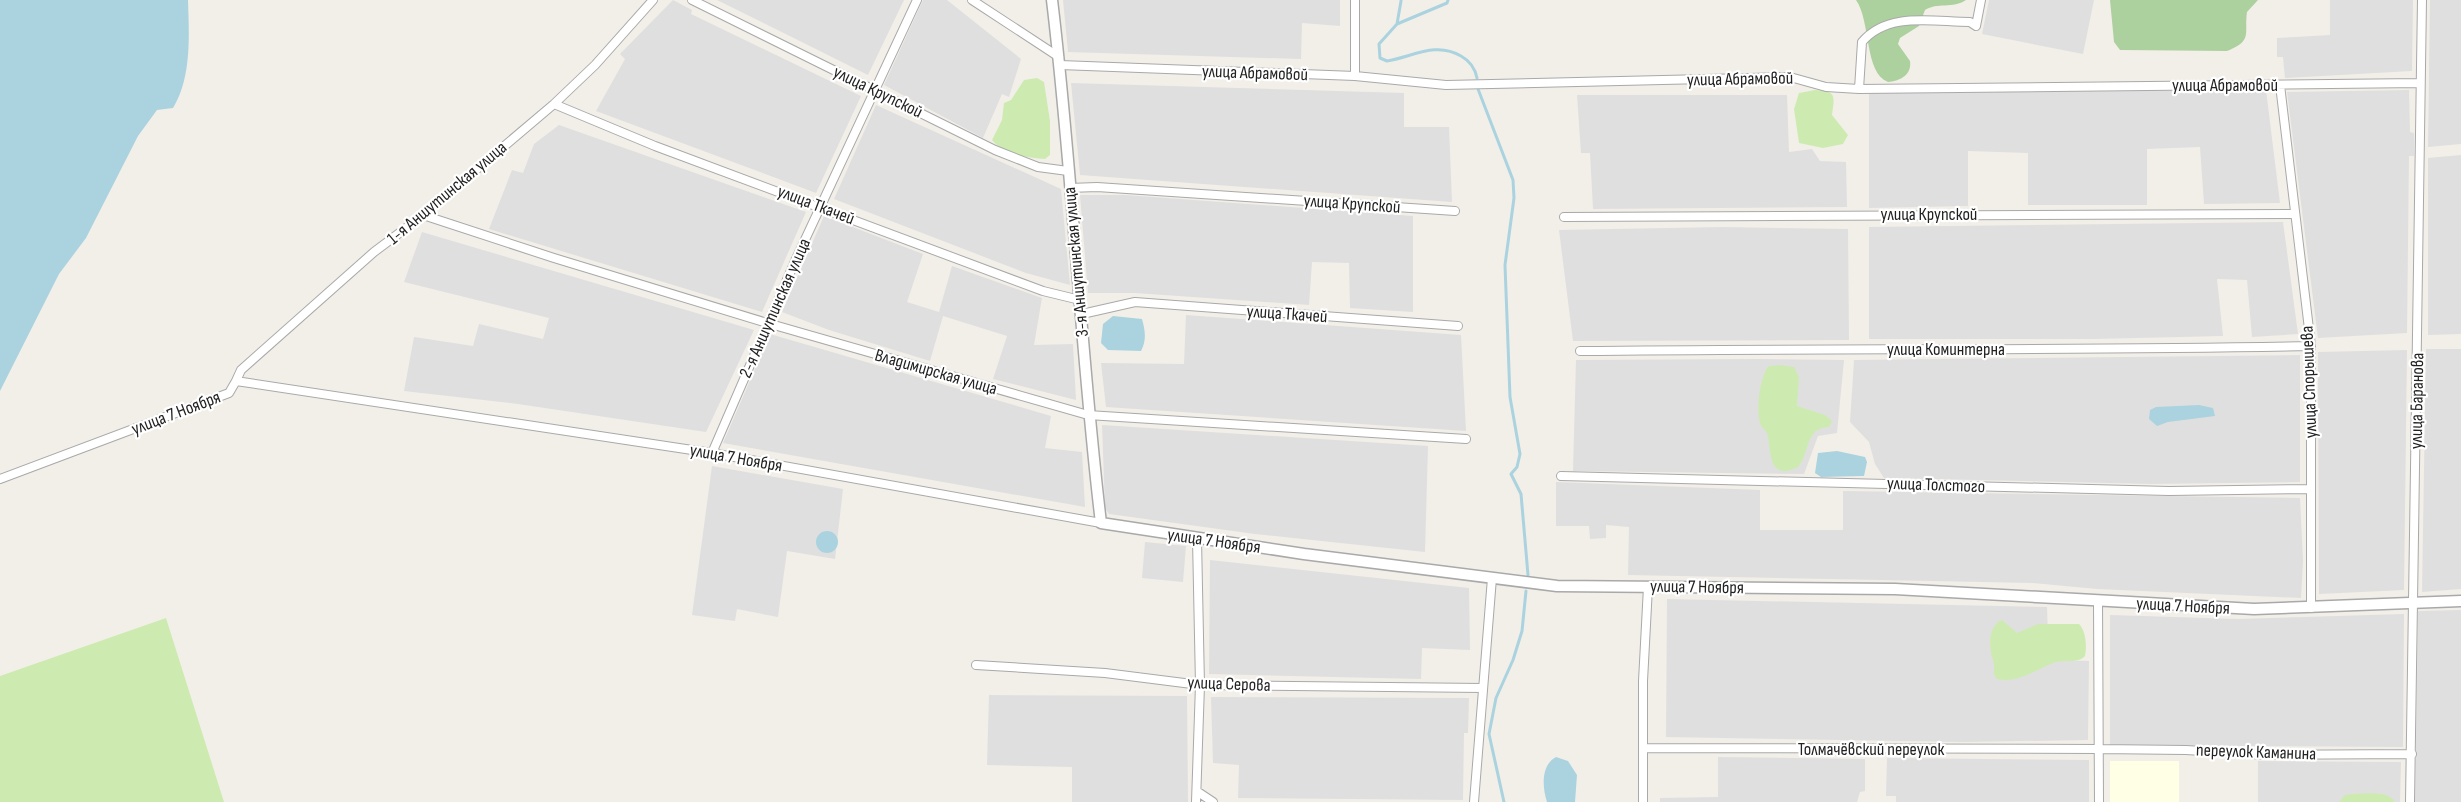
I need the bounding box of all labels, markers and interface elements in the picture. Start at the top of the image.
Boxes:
street label: улица Крупской [830,61,926,123]
street label: улица Абрамовой [1202,61,1308,85]
street label: улица Абрамовой [1687,68,1793,90]
street label: улица Абрамовой [2172,75,2278,96]
street label: 1-я Аншутинская улица [383,137,511,249]
street label: улица Ткачей [775,181,857,229]
street label: 3-я Аншутинская улица [1059,186,1093,338]
street label: улица Крупской [1303,190,1401,218]
street label: улица Крупской [1881,204,1977,225]
street label: 2-я Аншутинская улица [735,235,815,381]
street label: улица Ткачей [1246,301,1328,327]
street label: улица Спорышева [2297,325,2321,439]
street label: улица Коминтерна [1887,339,2005,360]
street label: Владимирская улица [872,345,1000,399]
street label: улица Баранова [2406,353,2428,449]
street label: улица 7 Ноября [129,386,223,440]
street label: улица 7 Ноября [688,440,784,476]
street label: улица Толстого [1887,473,1985,497]
street label: улица 7 Ноября [1166,524,1262,558]
street label: улица 7 Ноября [1650,576,1744,598]
street label: улица 7 Ноября [2136,593,2230,619]
street label: улица Серова [1187,672,1271,696]
street label: Толмачёвский переулок [1798,739,1945,760]
street label: переулок Каманина [2196,739,2316,765]

